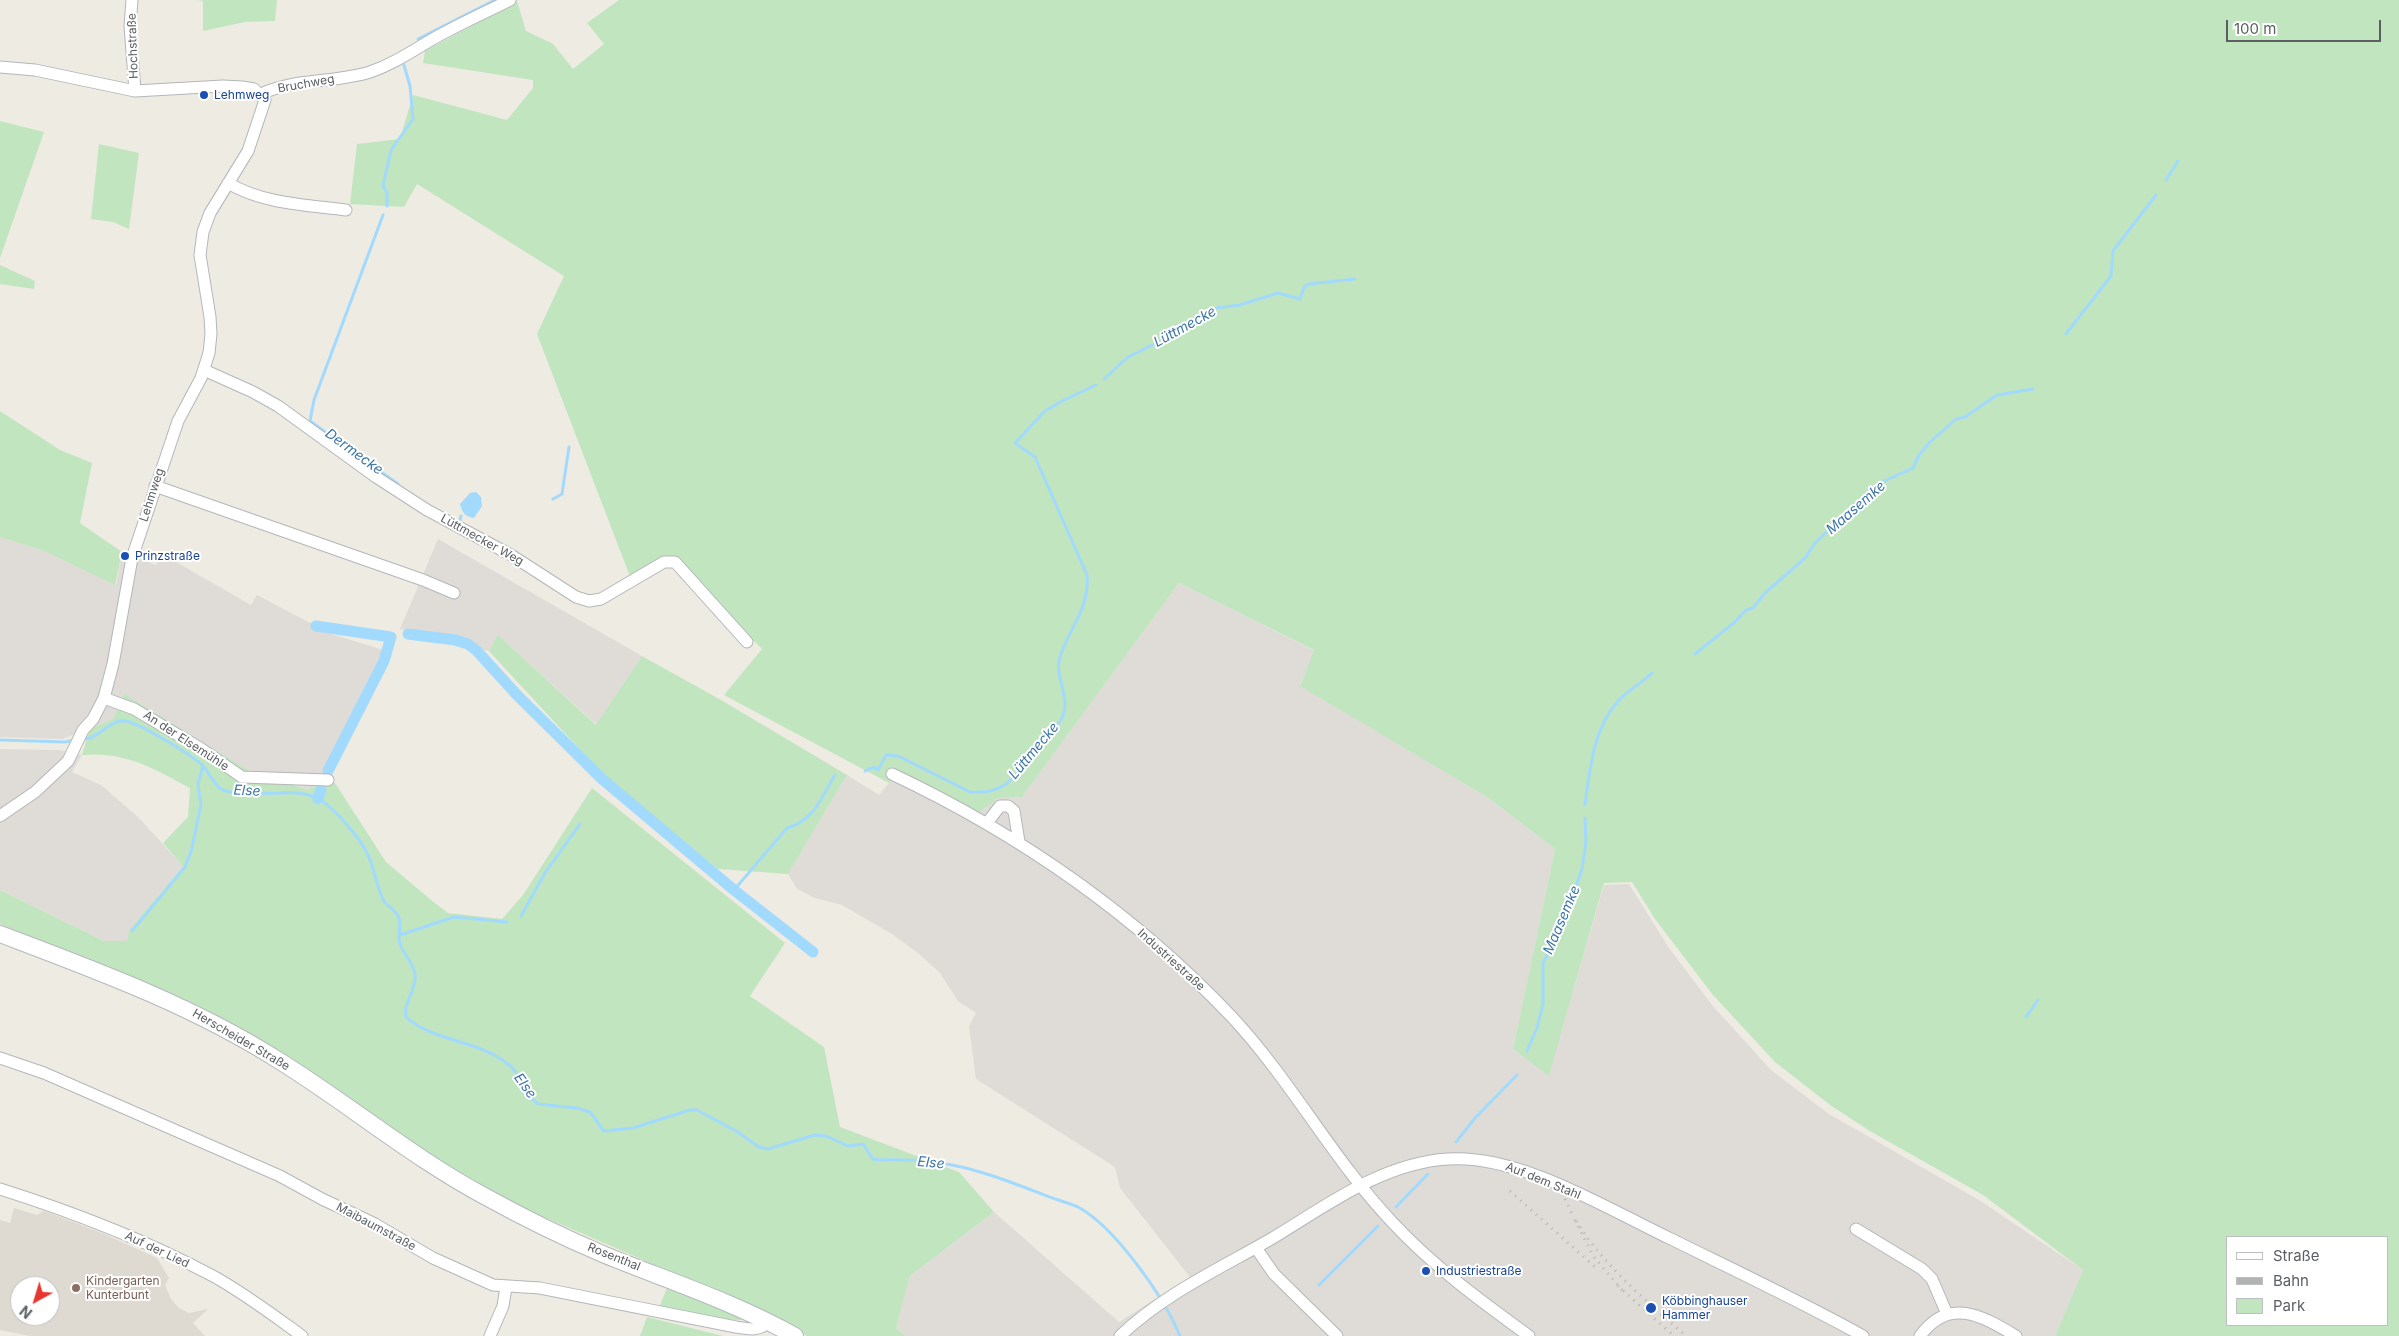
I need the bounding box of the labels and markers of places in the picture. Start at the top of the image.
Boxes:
place label: Lehmweg [214,88,269,102]
marker: Lehmweg [198,89,210,101]
place label: Prinzstraße [135,549,200,563]
marker: Prinzstraße [119,550,131,562]
place label: Industriestraße [1436,1264,1522,1278]
marker: Industriestraße [1420,1265,1432,1277]
place label: Kindergarten Kunterbunt [86,1274,160,1302]
marker: Kindergarten Kunterbunt [70,1282,82,1294]
place label: Köbbinghauser Hammer [1662,1294,1748,1322]
marker: Köbbinghauser Hammer [1644,1301,1658,1315]

